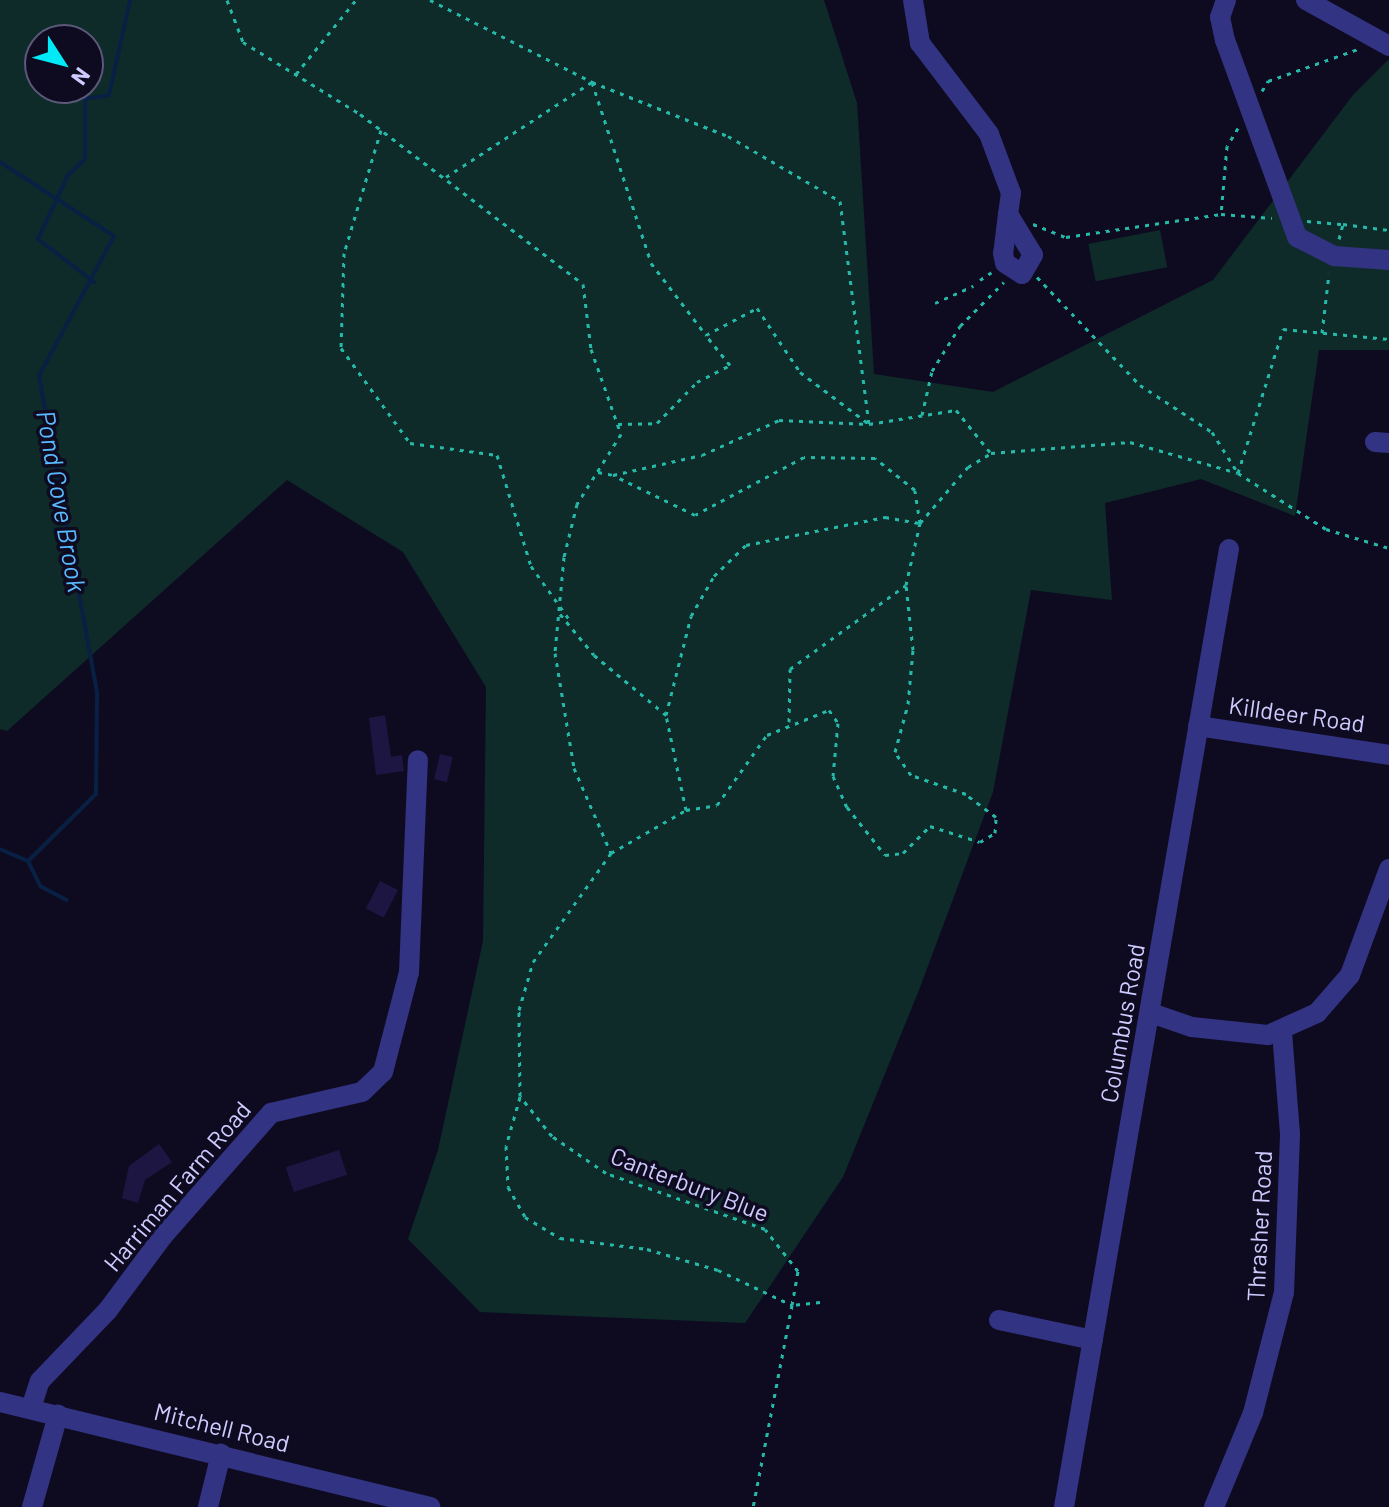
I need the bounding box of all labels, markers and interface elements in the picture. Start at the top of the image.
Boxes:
north arrow [24,24,104,104]
text: N [67,63,97,90]
water label: Pond Cove Brook [31,408,93,594]
street label: Killdeer Road [1227,690,1367,738]
street label: Columbus Road [1094,941,1150,1105]
street label: Harriman Farm Road [98,1095,256,1277]
street label: Canterbury Blue [607,1141,773,1227]
street label: Thrasher Road [1241,1150,1277,1302]
street label: Mitchell Road [151,1396,293,1458]

